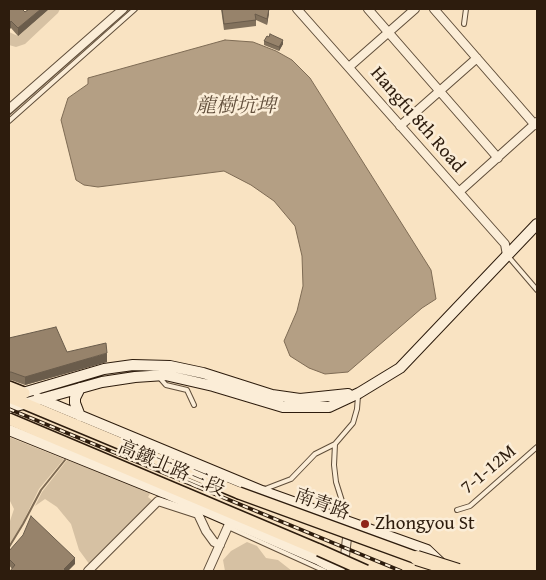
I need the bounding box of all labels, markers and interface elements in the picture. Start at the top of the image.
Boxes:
street label: Hangfu 8th Road [365,62,469,178]
water label: 龍樹坑埤 [196,95,276,119]
street label: 高鐵北路三段 [114,436,228,502]
street label: 7-1-12M [457,440,521,500]
street label: 南青路 [291,485,353,525]
place label: Zhongyou St [375,513,475,535]
marker: Zhongyou St [359,518,371,530]

